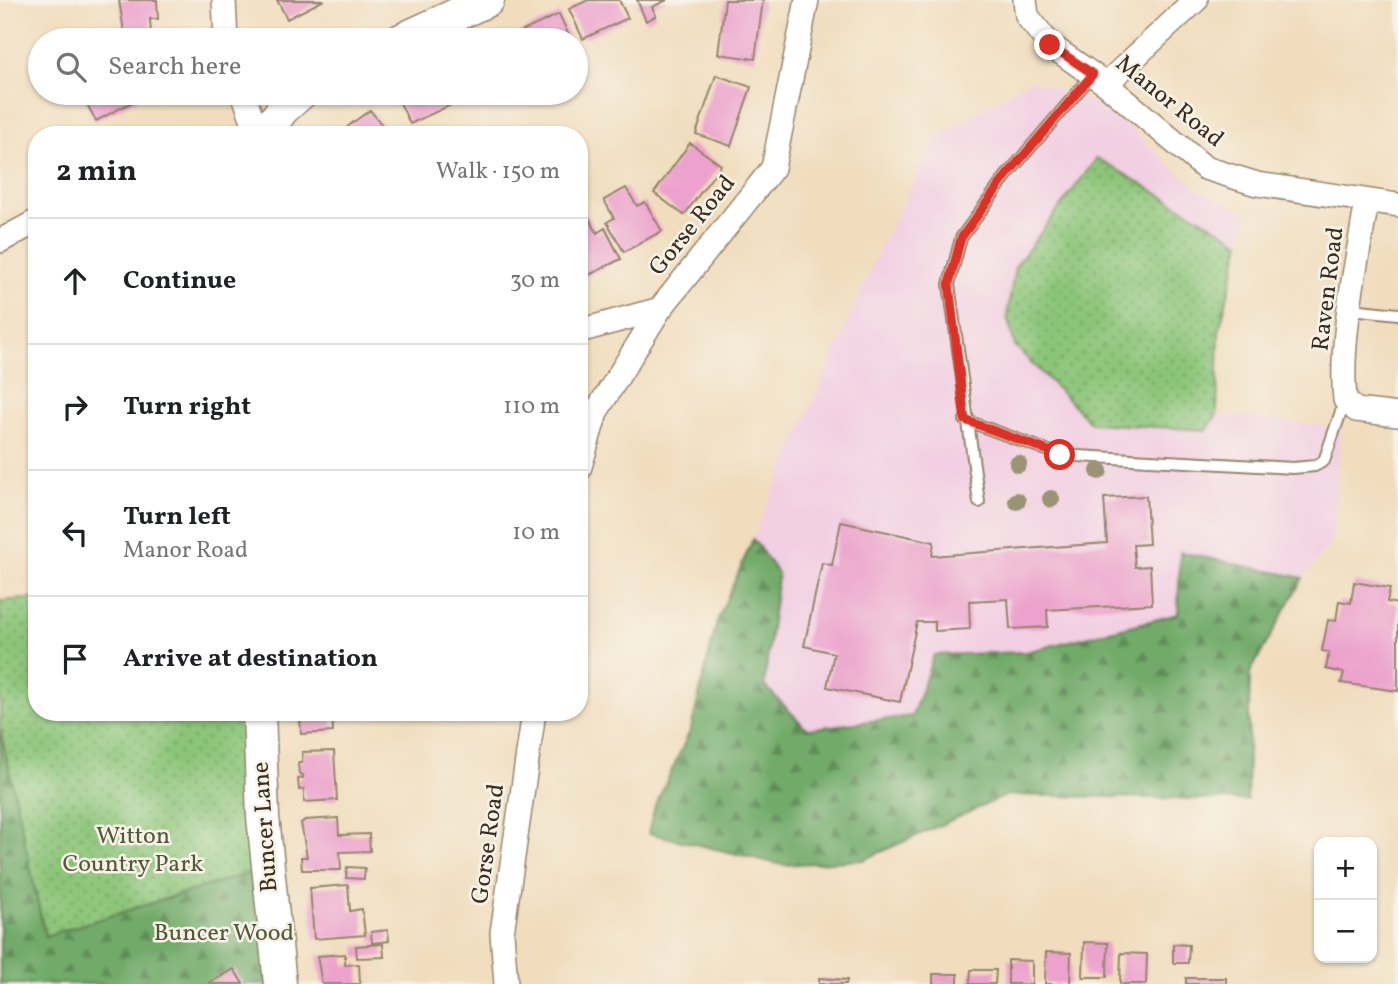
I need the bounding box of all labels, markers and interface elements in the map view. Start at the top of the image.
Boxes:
search box [28,28,588,105]
route end [1034,29,1065,60]
icon: search [52,48,90,86]
street label: Manor Road [1108,48,1230,156]
text: Search here [108,49,241,85]
text: 2 min [56,151,137,193]
text: Walk · 150 m [436,156,560,188]
street label: Gorse Road [642,168,744,284]
street label: Raven Road [1305,225,1353,353]
icon: ahead [56,262,94,300]
text: Continue [123,263,236,299]
text: 30 m [510,265,560,297]
icon: right [56,388,94,426]
text: Turn right [123,389,251,425]
text: 110 m [503,391,560,423]
route start [1044,439,1075,470]
text: Turn left [123,499,231,535]
icon: left [56,514,94,552]
text: 10 m [512,517,560,549]
text: Manor Road [123,535,248,567]
icon: arrive [56,640,94,678]
text: Arrive at destination [123,641,378,677]
street label: Buncer Lane [244,761,288,893]
street label: Gorse Road [464,782,514,906]
park label: Witton Country Park [63,820,203,882]
map controls [1314,837,1377,963]
button: + [1314,837,1377,900]
button: − [1314,900,1377,963]
park label: Buncer Wood [154,917,294,951]

